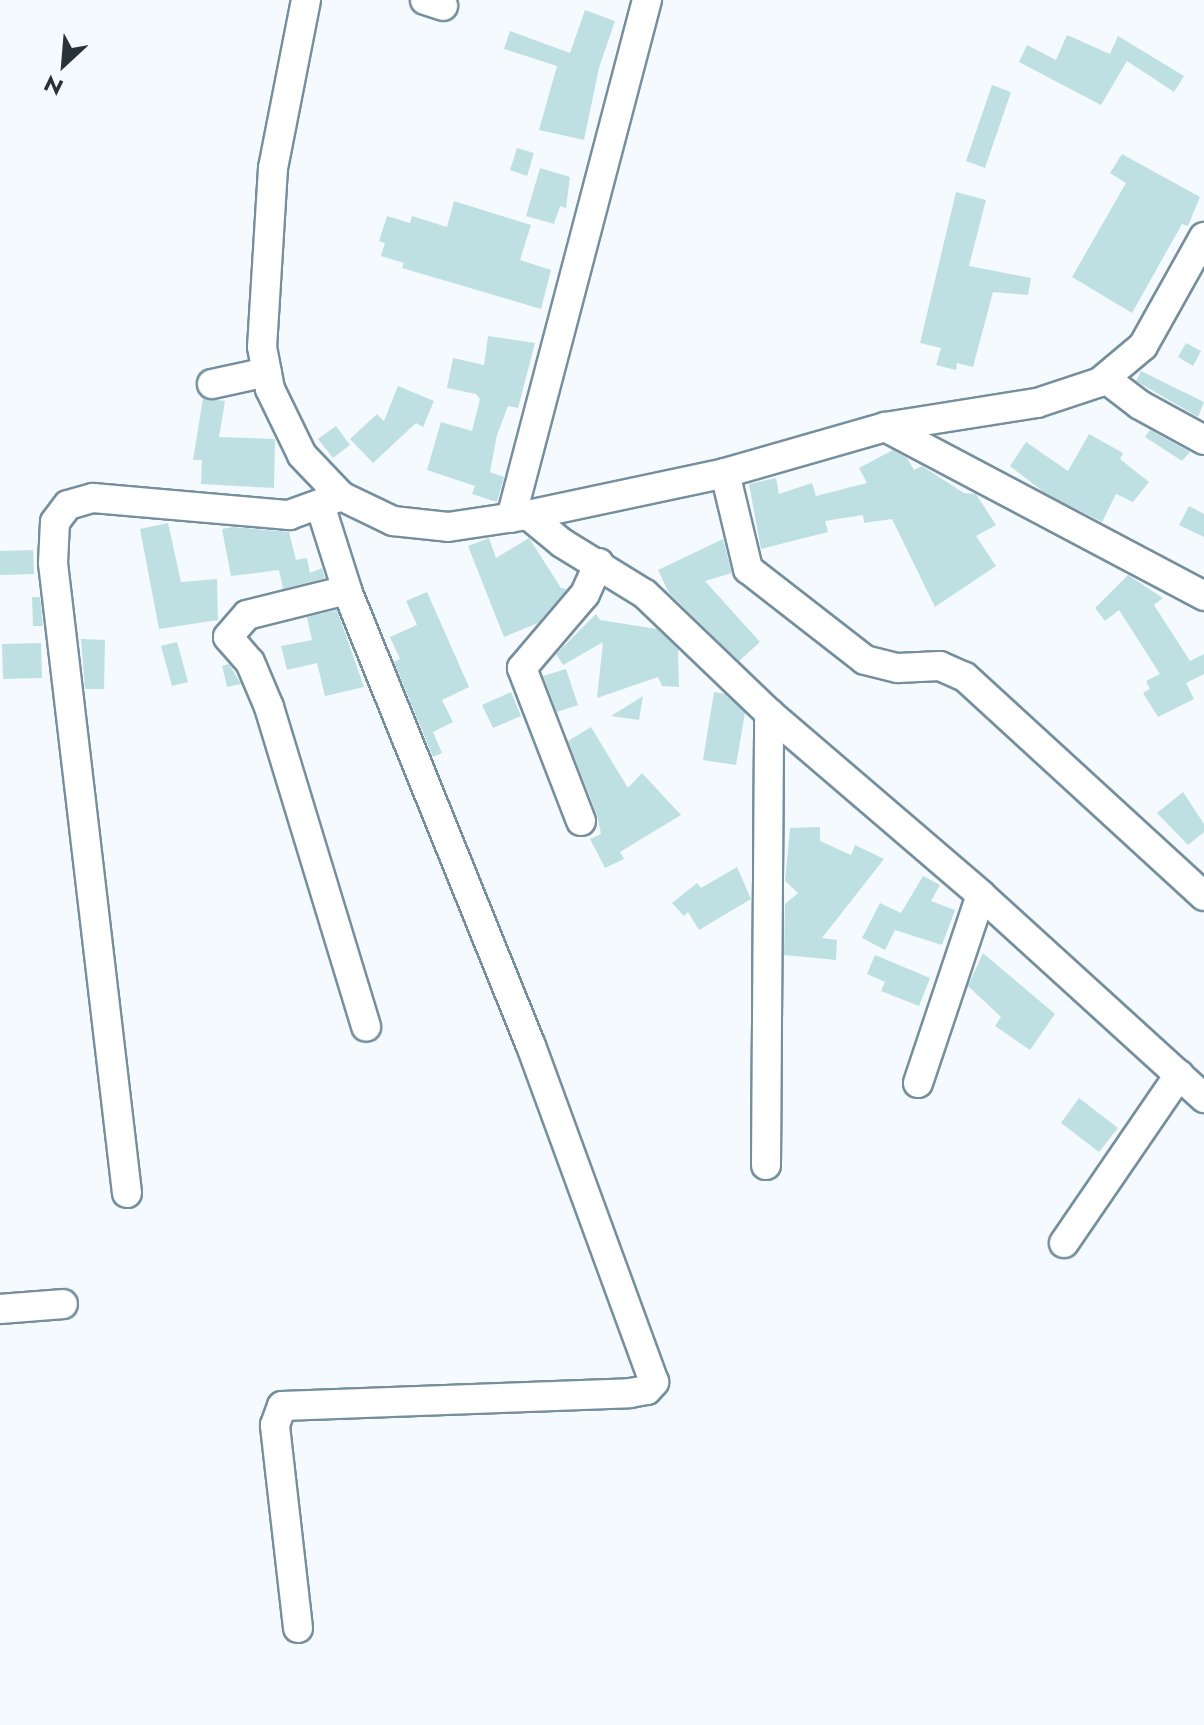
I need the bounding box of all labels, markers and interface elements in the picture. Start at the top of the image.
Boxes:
north arrow [24,24,104,104]
text: N [39,67,68,104]

